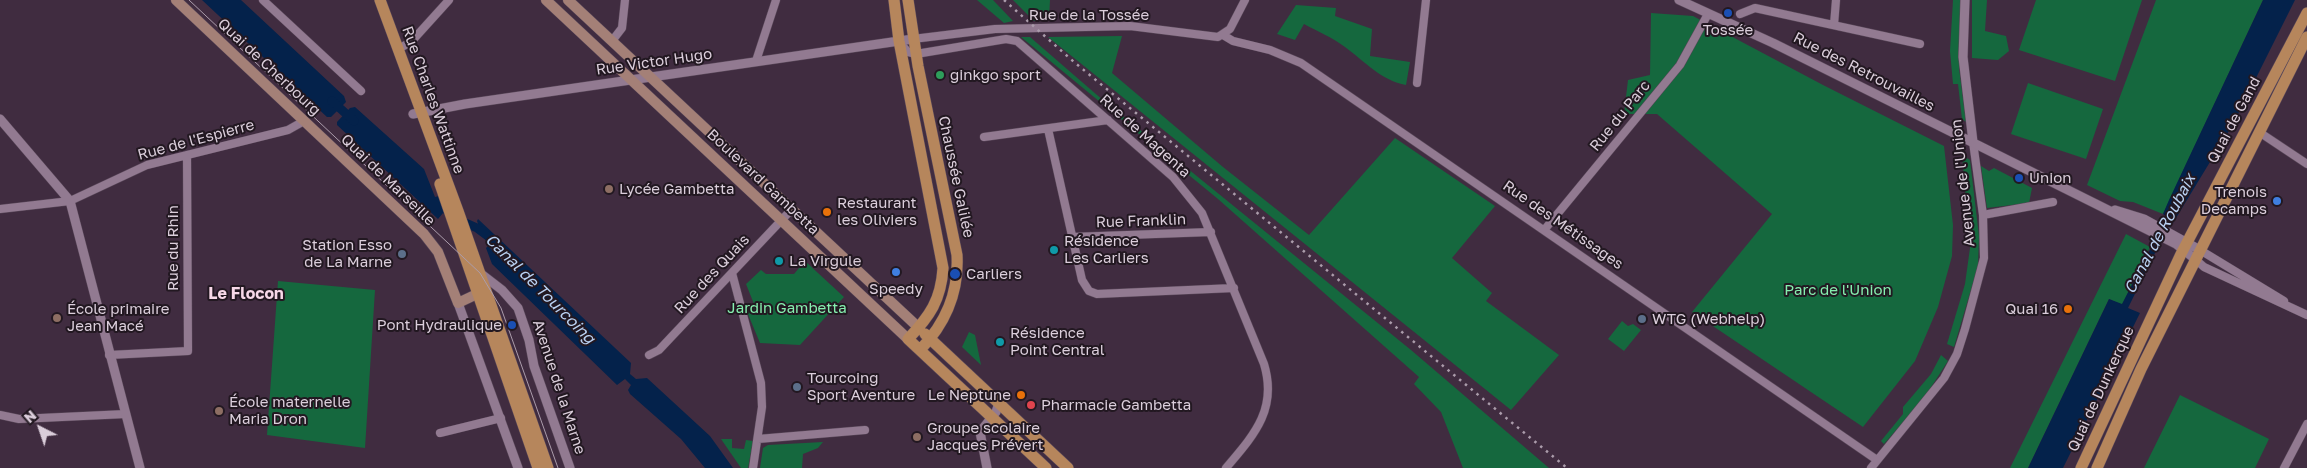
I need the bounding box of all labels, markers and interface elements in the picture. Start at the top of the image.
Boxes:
street label: Rue de la Tossée [1029,6,1149,24]
marker: Tossée [1722,7,1734,19]
street label: Quai de Cherbourg [214,15,324,119]
place label: Tossée [1703,21,1753,39]
street label: Rue Charles Wattinne [398,24,468,176]
street label: Rue des Retrouvailles [1790,29,1938,115]
street label: Rue Victor Hugo [595,45,713,79]
place label: ginkgo sport [950,66,1041,84]
marker: ginkgo sport [934,69,946,81]
street label: Quai de Gand [2204,74,2264,166]
street label: Rue du Parc [1586,77,1654,155]
street label: Rue de Magenta [1096,91,1194,181]
street label: Chaussée Galilée [934,115,978,239]
street label: Rue de l'Espierre [136,116,256,164]
street label: Avenue de l'Union [1947,118,1979,248]
street label: Boulevard Gambetta [703,125,823,239]
street label: Quai de Marseille [337,130,439,230]
place label: Union [2029,169,2071,187]
water label: Canal de Roubaix [2120,171,2200,297]
marker: Union [2013,172,2025,184]
street label: Rue des Métissages [1499,177,1627,273]
place label: Lycée Gambetta [619,180,734,198]
marker: Lycée Gambetta [603,183,615,195]
place label: Trenois Decamps [2201,183,2267,218]
place label: Restaurant les Oliviers [837,194,917,229]
marker: Trenois Decamps [2271,195,2283,207]
street label: Rue du Rhin [164,205,182,291]
marker: Restaurant les Oliviers [821,206,833,218]
street label: Rue Franklin [1096,210,1186,232]
water label: Canal de Tourcoing [481,230,599,348]
street label: Rue des Quais [671,231,753,317]
place label: Résidence Les Carliers [1064,232,1149,267]
place label: Station Esso de La Marne [302,236,392,271]
marker: Résidence Les Carliers [1048,244,1060,256]
marker: Station Esso de La Marne [396,248,408,260]
place label: La Virgule [789,252,861,270]
marker: La Virgule [773,255,785,267]
place label: Carliers [966,265,1022,283]
marker: Speedy [890,266,902,278]
marker: Carliers [948,267,962,281]
place label: Speedy [869,280,923,298]
park label: Parc de l'Union [1784,281,1892,299]
district label: Le Flocon [208,284,284,304]
park label: Jardin Gambetta [727,299,847,317]
place label: École primaire Jean Macé [67,300,170,335]
place label: Quai 16 [2005,300,2058,318]
marker: Quai 16 [2062,303,2074,315]
place label: WTG (Webhelp) [1652,310,1765,328]
marker: École primaire Jean Macé [51,312,63,324]
marker: WTG (Webhelp) [1636,313,1648,325]
place label: Pont Hydraulique [377,316,502,334]
street label: Avenue de la Marne [529,317,589,457]
marker: Pont Hydraulique [506,319,518,331]
street label: Quai de Dunkerque [2064,323,2138,455]
place label: Résidence Point Central [1010,324,1104,359]
marker: Résidence Point Central [994,336,1006,348]
place label: Tourcoing Sport Aventure [807,369,915,404]
marker: Tourcoing Sport Aventure [791,381,803,393]
place label: Le Neptune [928,386,1011,404]
marker: Le Neptune [1015,389,1027,401]
place label: École maternelle Maria Dron [229,393,350,428]
place label: Pharmacie Gambetta [1041,396,1191,414]
marker: Pharmacie Gambetta [1025,399,1037,411]
north arrow [15,403,65,453]
marker: École maternelle Maria Dron [213,405,225,417]
text: N [20,406,39,426]
place label: Groupe scolaire Jacques Prévert [927,419,1044,454]
marker: Groupe scolaire Jacques Prévert [911,431,923,443]

